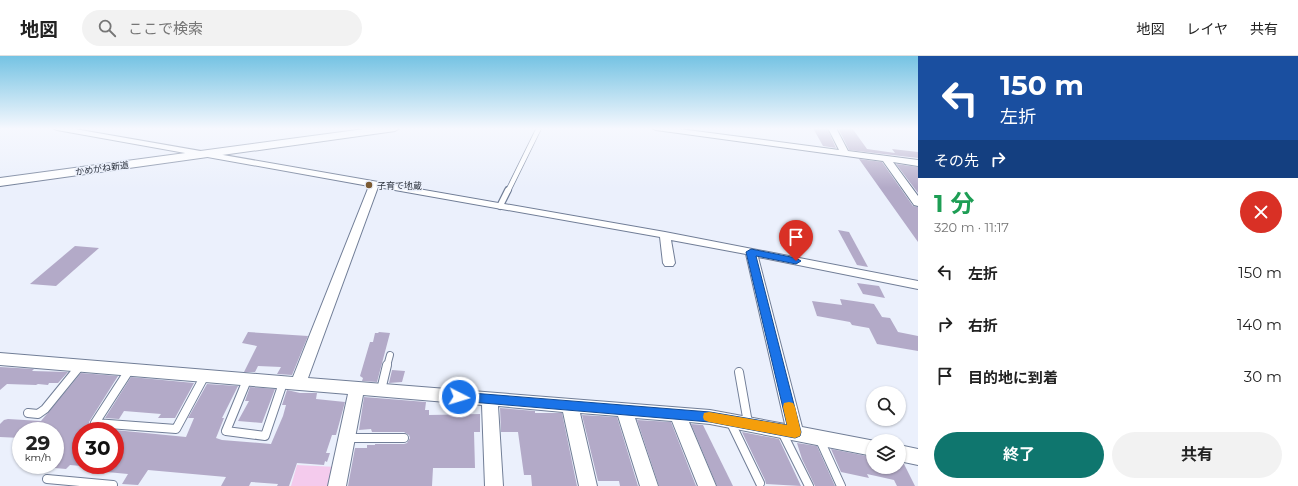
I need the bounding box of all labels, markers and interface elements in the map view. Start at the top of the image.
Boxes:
search box [82,10,362,46]
icon: search [96,17,118,39]
text: 地図 [20,18,58,41]
text: ここで検索 [128,19,203,38]
text: 地図 [1136,20,1164,38]
text: レイヤ [1186,20,1228,38]
text: 共有 [1250,20,1278,38]
text: 150 m [1000,68,1084,102]
icon: left [934,72,986,124]
text: 左折 [1000,106,1036,128]
icon: right [987,148,1009,170]
text: その先 [934,151,979,170]
street label: かめがね新道 [74,159,130,177]
marker: 子育て地蔵 [364,180,374,190]
place label: 子育て地蔵 [377,180,422,191]
text: 1 分 [934,189,974,218]
button: close [1240,191,1282,233]
text: 320 m · 11:17 [934,219,1009,235]
pin [779,220,813,261]
icon: arrive [785,226,807,248]
icon: left [934,261,956,283]
text: 150 m [1238,263,1282,282]
text: 左折 [968,264,998,283]
icon: right [934,313,956,335]
text: 140 m [1237,315,1282,334]
text: 右折 [968,316,998,335]
icon: arrive [934,365,956,387]
text: 30 m [1244,367,1282,386]
text: 目的地に到着 [968,368,1058,387]
position arrow [438,376,480,418]
map controls [866,386,906,474]
button: search [866,386,906,426]
speed limit sign: 30 [72,422,124,474]
text: 29 [26,431,50,455]
button: 終了 [934,432,1104,478]
button: 共有 [1112,432,1282,478]
button: layers [866,434,906,474]
text: km/h [25,451,51,464]

